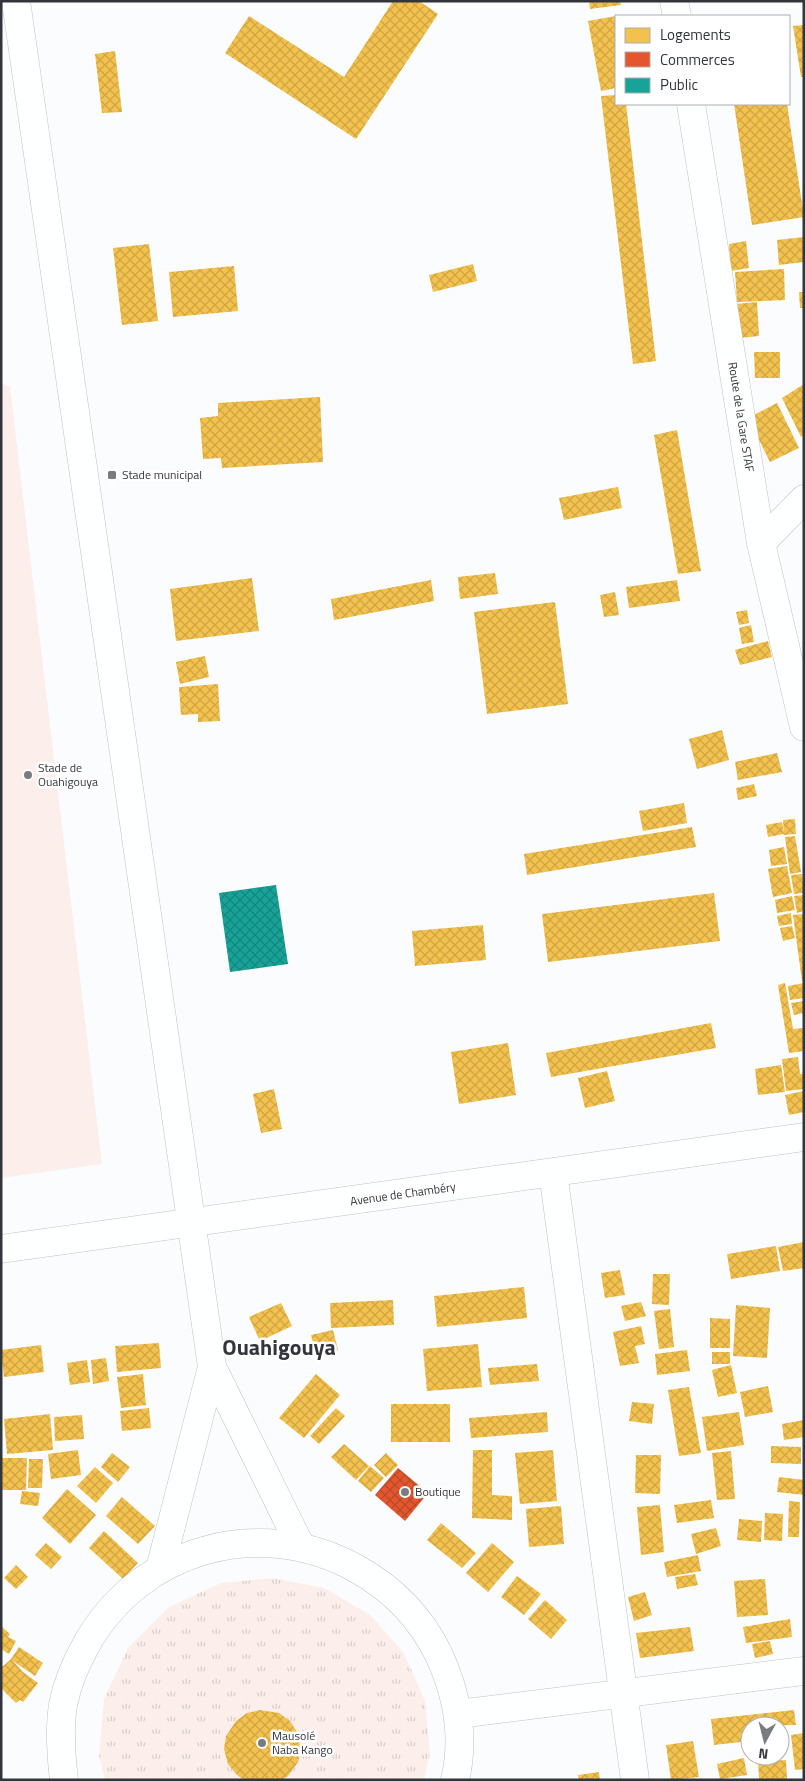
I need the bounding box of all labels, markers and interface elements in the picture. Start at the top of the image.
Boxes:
legend [615,15,790,105]
text: Logements [660,23,731,46]
text: Commerces [660,48,735,71]
text: Public [660,73,698,96]
street label: Route de la Gare STAF [723,361,760,473]
place label: Stade municipal [122,465,202,484]
marker: Stade municipal [106,469,118,481]
place label: Stade de Ouahigouya [38,758,98,791]
marker: Stade de Ouahigouya [22,769,34,781]
street label: Avenue de Chambéry [349,1177,457,1210]
district label: Ouahigouya [222,1330,336,1364]
place label: Boutique [415,1482,461,1501]
marker: Boutique [399,1486,411,1498]
north arrow [740,1716,790,1766]
place label: Mausolé Naba Kango [272,1726,333,1759]
marker: Mausolé Naba Kango [256,1737,268,1749]
text: N [757,1743,769,1765]

